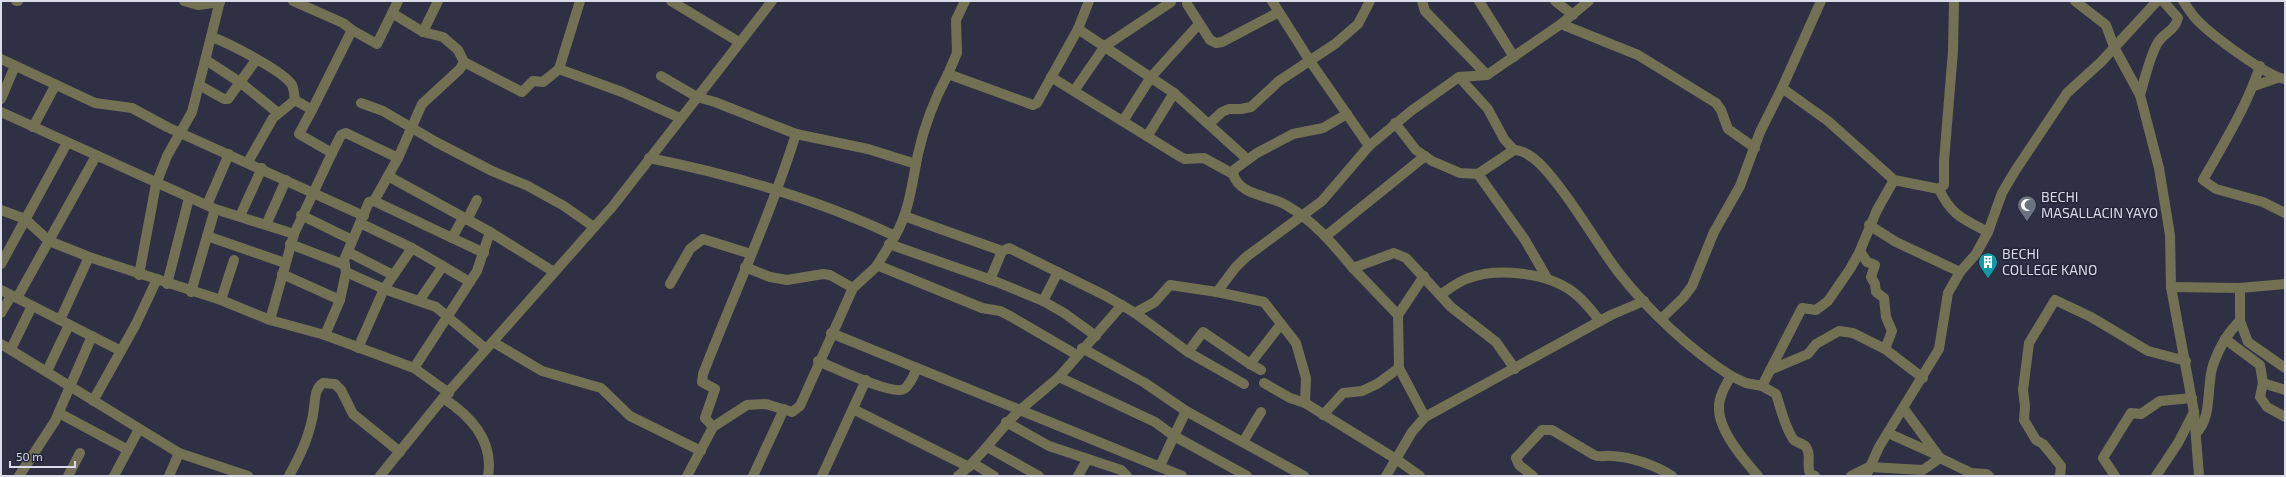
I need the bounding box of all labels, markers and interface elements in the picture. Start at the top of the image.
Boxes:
place label: BECHI MASALLACIN YAYO [2041,188,2158,221]
mosque icon: BECHI MASALLACIN YAYO [2016,194,2038,222]
place label: BECHI COLLEGE KANO [2002,245,2097,278]
building icon: BECHI COLLEGE KANO [1977,251,1999,279]
scale bar [10,443,75,469]
text: 50 m [16,449,43,463]

